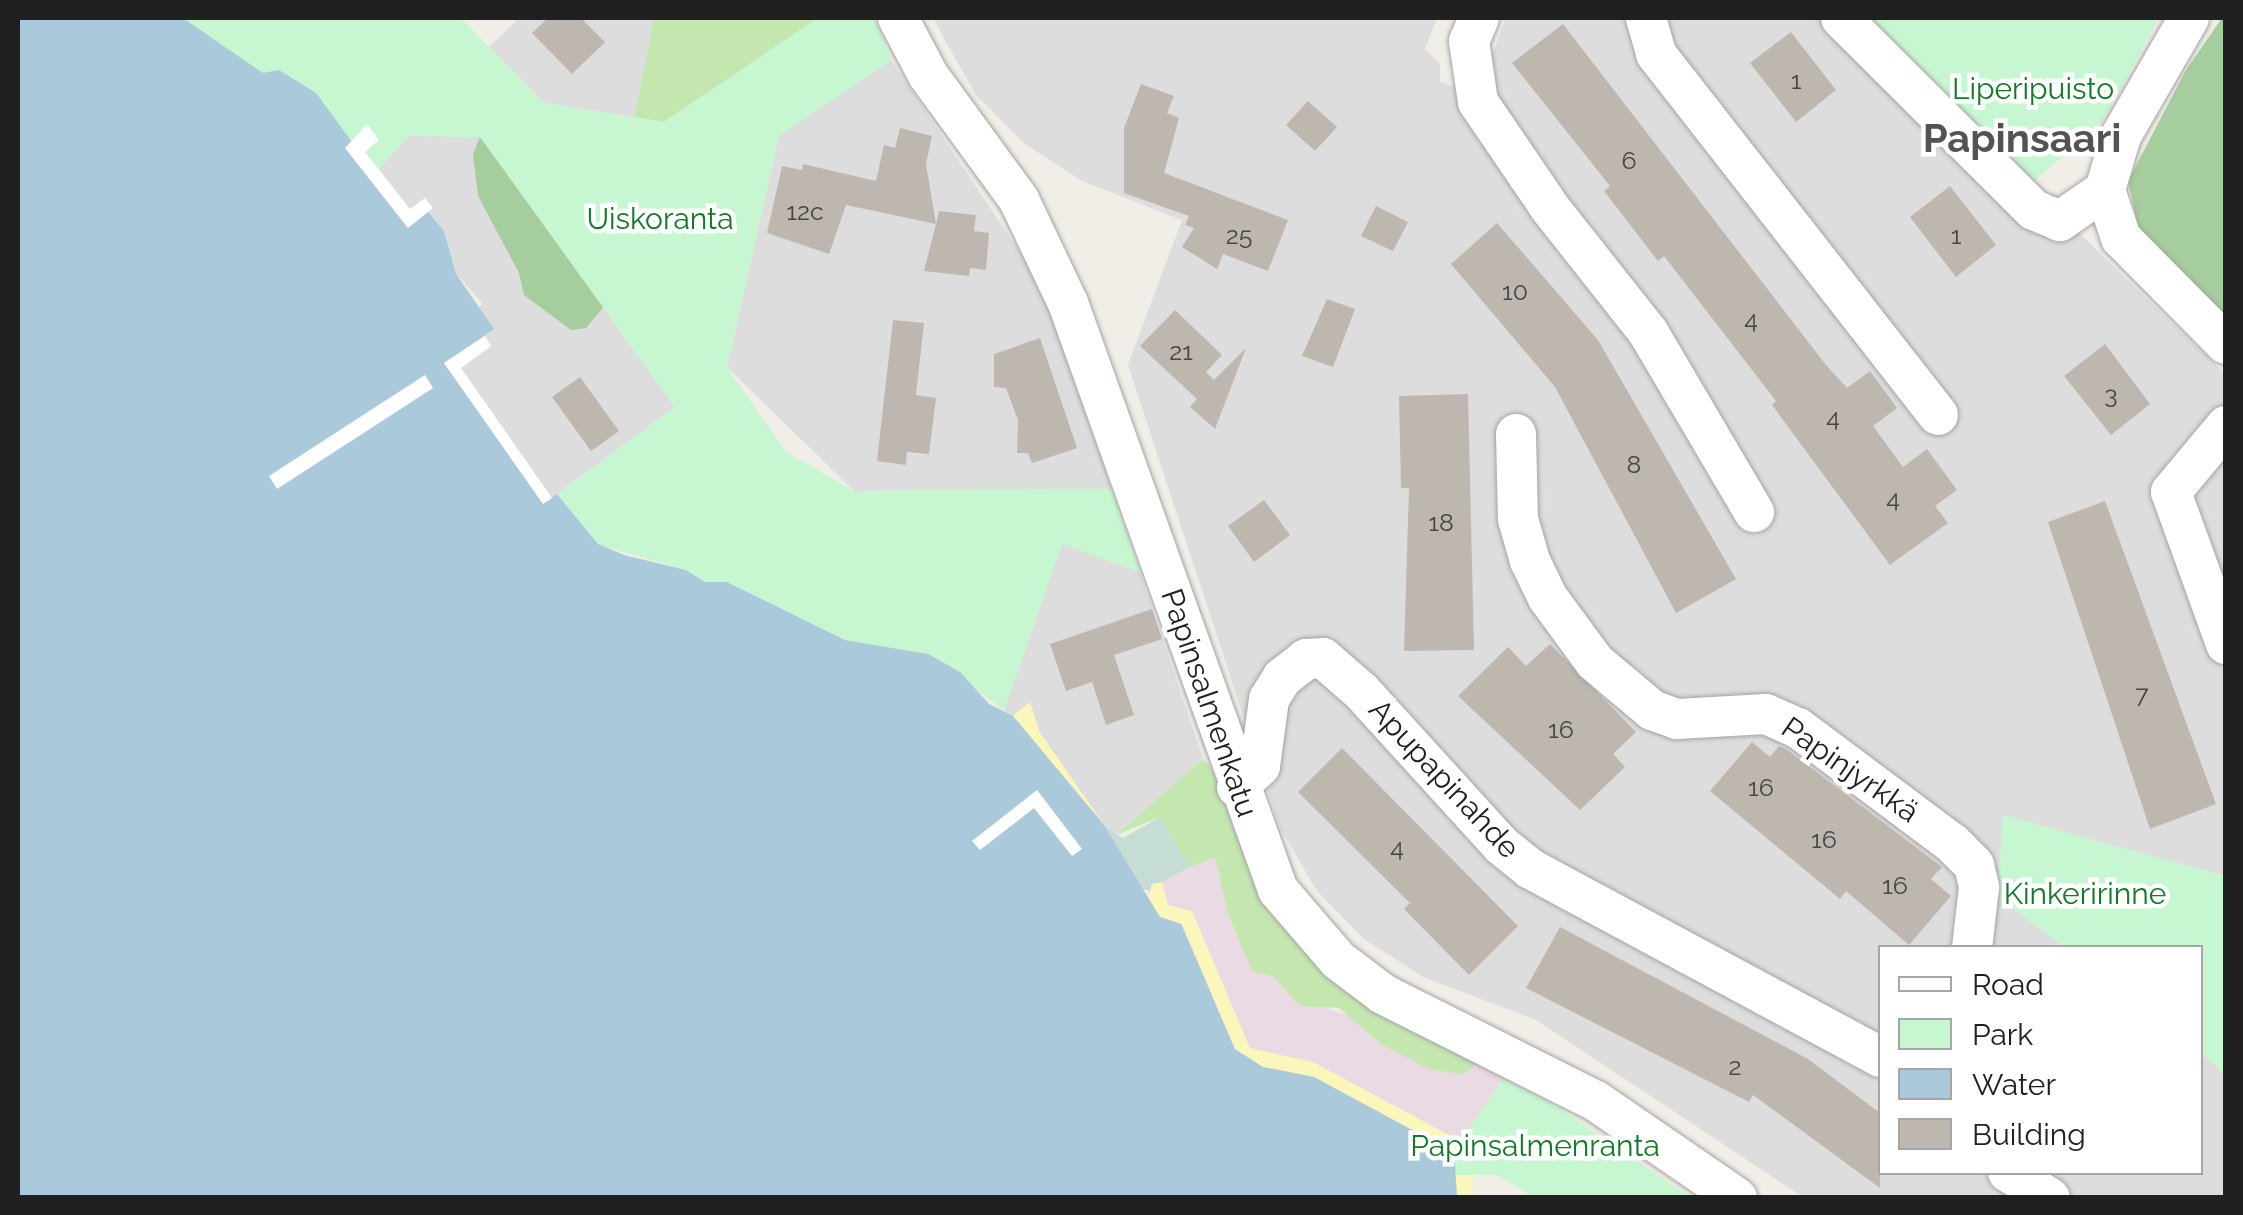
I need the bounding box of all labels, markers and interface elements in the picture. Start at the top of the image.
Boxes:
house number: 1 [1791,65,1801,95]
park label: Liperipuisto [1952,71,2114,107]
district label: Papinsaari [1923,114,2121,162]
house number: 6 [1621,145,1637,175]
house number: 12c [786,196,824,226]
park label: Uiskoranta [586,201,734,237]
house number: 25 [1226,220,1252,250]
house number: 1 [1951,220,1961,250]
house number: 10 [1502,276,1528,306]
house number: 4 [1744,304,1758,334]
house number: 21 [1169,336,1193,366]
house number: 3 [2104,379,2118,409]
house number: 4 [1826,402,1840,432]
house number: 8 [1627,449,1641,479]
house number: 4 [1886,483,1900,513]
house number: 18 [1428,507,1454,537]
street label: Papinsalmenkatu [1153,584,1265,822]
house number: 7 [2135,679,2149,709]
street label: Apupapinahde [1361,692,1527,866]
street label: Papinjyrkkä [1775,710,1925,830]
house number: 16 [1548,714,1574,744]
house number: 16 [1748,772,1774,802]
house number: 16 [1811,824,1837,854]
house number: 4 [1390,832,1404,862]
house number: 16 [1882,870,1908,900]
park label: Kinkeririnne [2004,876,2166,912]
legend [1878,945,2203,1175]
text: Road [1972,967,2044,1002]
text: Park [1972,1017,2033,1052]
house number: 2 [1728,1051,1742,1081]
text: Water [1972,1067,2056,1102]
text: Building [1972,1117,2086,1152]
park label: Papinsalmenranta [1410,1128,1660,1164]

